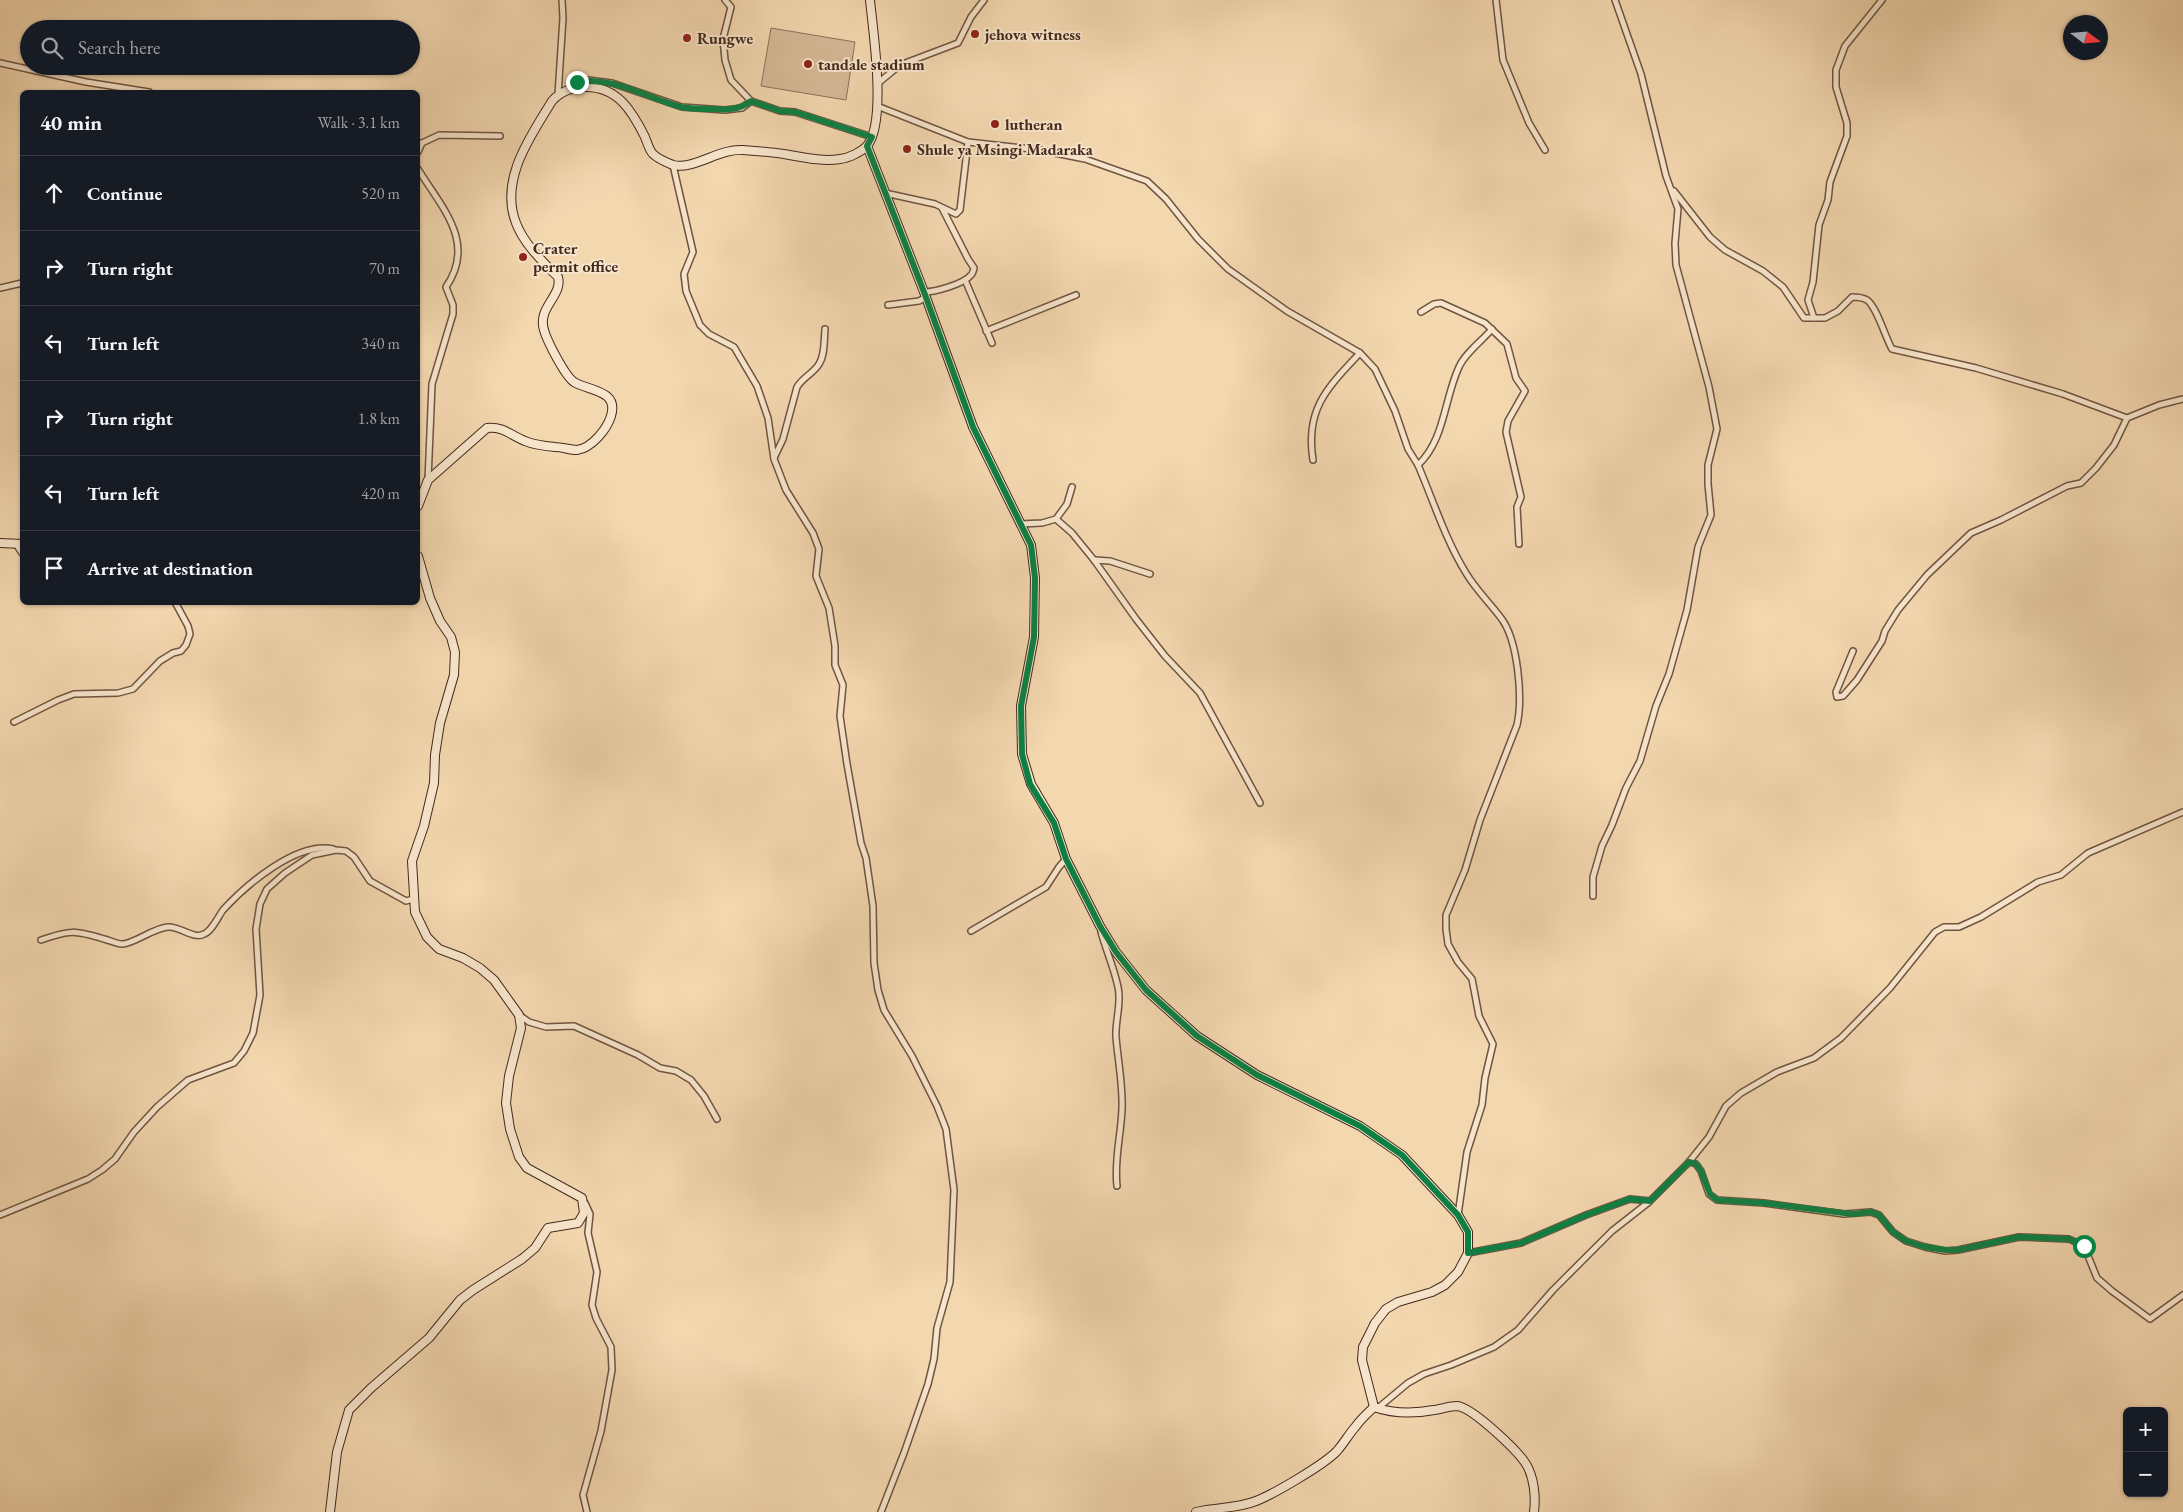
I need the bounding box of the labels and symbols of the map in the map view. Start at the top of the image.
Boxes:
north arrow [2063,15,2108,60]
place label: jehova witness [984,24,1081,45]
place label: Rungwe [697,28,754,49]
marker: jehova witness [969,28,981,40]
marker: Rungwe [681,32,693,44]
place label: tandale stadium [818,54,925,75]
marker: tandale stadium [802,58,814,70]
route end [566,71,589,94]
place label: lutheran [1005,114,1063,135]
marker: lutheran [989,118,1001,130]
place label: Shule ya Msingi Madaraka [917,139,1094,160]
marker: Shule ya Msingi Madaraka [901,143,913,155]
place label: Crater permit office [533,238,618,277]
marker: Crater permit office [517,251,529,263]
route start [2073,1235,2096,1258]

